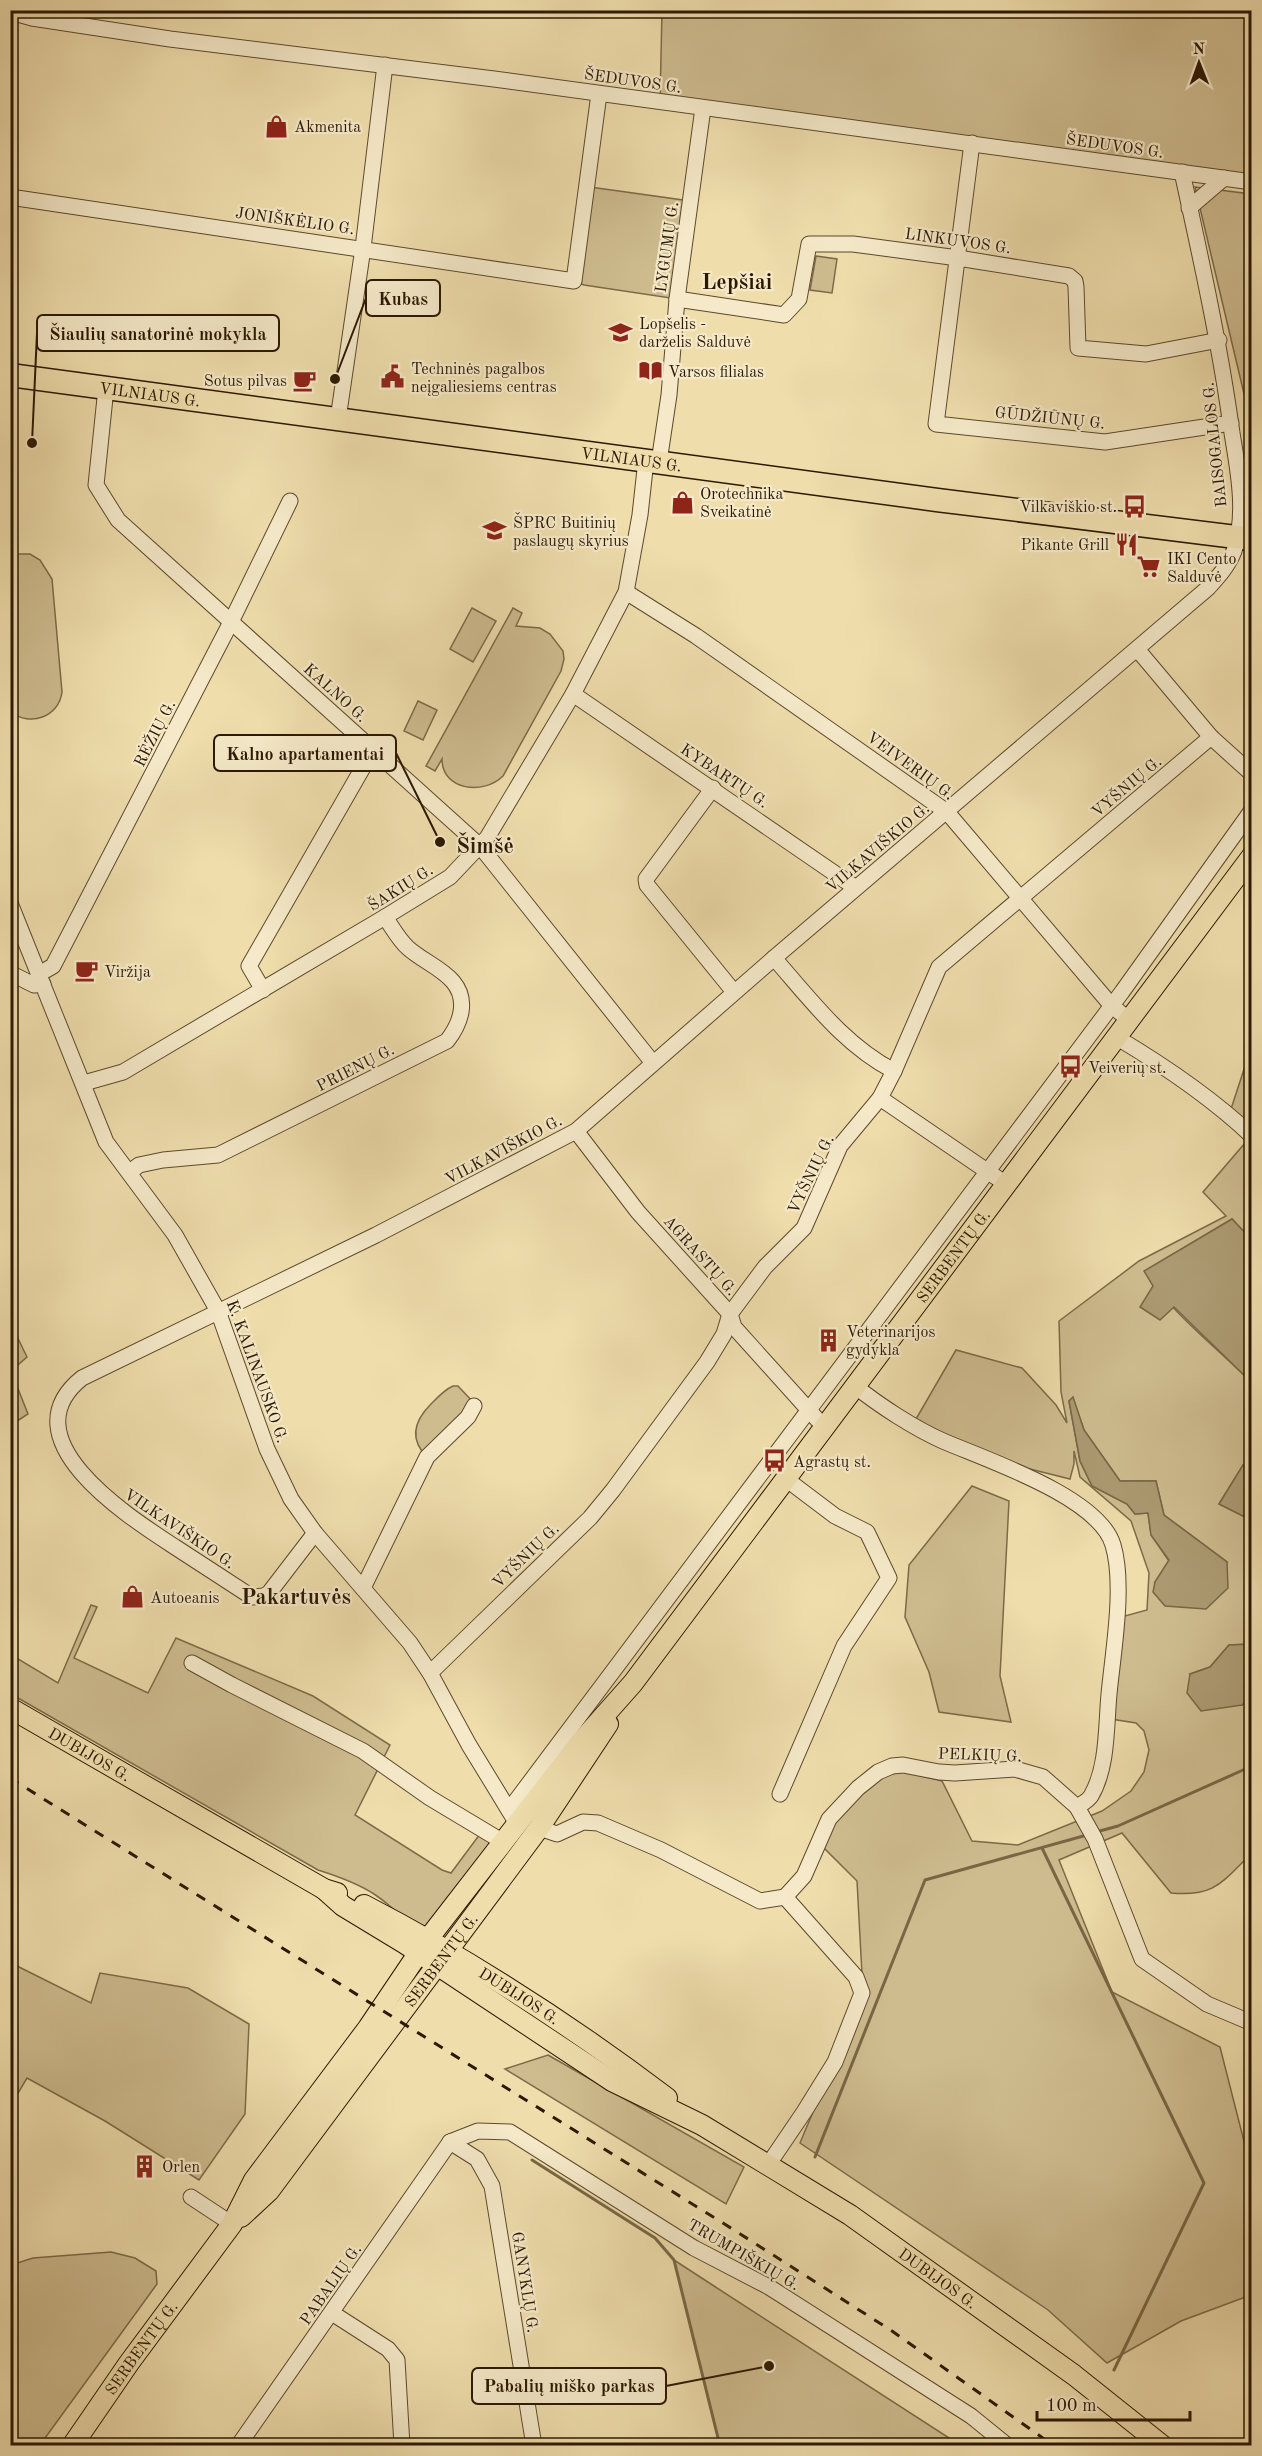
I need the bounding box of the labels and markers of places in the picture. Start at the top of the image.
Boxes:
shop icon: Akmenita [263,113,289,139]
place label: Akmenita [294,120,361,136]
callout: Kubas [366,280,440,316]
callout: Šiaulių sanatorinė mokykla [37,315,279,351]
place label: Lopšelis - darželis Salduvė [639,317,751,351]
school or university icon: Lopšelis - darželis Salduvė [608,319,634,345]
library icon: Varsos filialas [637,358,663,384]
place label: Techninės pagalbos neįgaliesiems centras [411,362,557,396]
public building icon: Techninės pagalbos neįgaliesiems centras [380,364,406,390]
place label: Varsos filialas [668,365,764,381]
cafe icon: Sotus pilvas [292,367,318,393]
place label: Sotus pilvas [204,374,287,390]
place label: Orotechnika Sveikatinė [700,487,784,521]
shop icon: Orotechnika Sveikatinė [669,489,695,515]
bus stop icon: Vilkaviškio st. [1122,493,1148,519]
place label: Vilkaviškio st. [1019,500,1117,516]
place label: ŠPRC Buitinių paslaugų skyrius [513,511,629,550]
school or university icon: ŠPRC Buitinių paslaugų skyrius [482,518,508,544]
restaurant icon: Pikante Grill [1114,531,1140,557]
place label: Pikante Grill [1020,538,1109,554]
place label: IKI Cento Salduvė [1167,552,1237,586]
supermarket icon: IKI Cento Salduvė [1136,554,1162,580]
callout: Kalno apartamentai [214,735,396,771]
cafe icon: Viržija [73,958,99,984]
place label: Viržija [104,965,151,981]
bus stop icon: Veiverių st. [1057,1054,1083,1080]
place label: Veiverių st. [1088,1061,1167,1077]
place label: Veterinarijos gydykla [846,1325,935,1359]
building icon: Veterinarijos gydykla [815,1327,841,1353]
bus stop icon: Agrastų st. [762,1448,788,1474]
place label: Agrastų st. [793,1455,871,1471]
shop icon: Autoeanis [119,1584,145,1610]
place label: Autoeanis [150,1591,220,1607]
building icon: Orlen [131,2153,157,2179]
place label: Orlen [162,2160,200,2176]
callout: Pabalių miško parkas [472,2368,666,2404]

